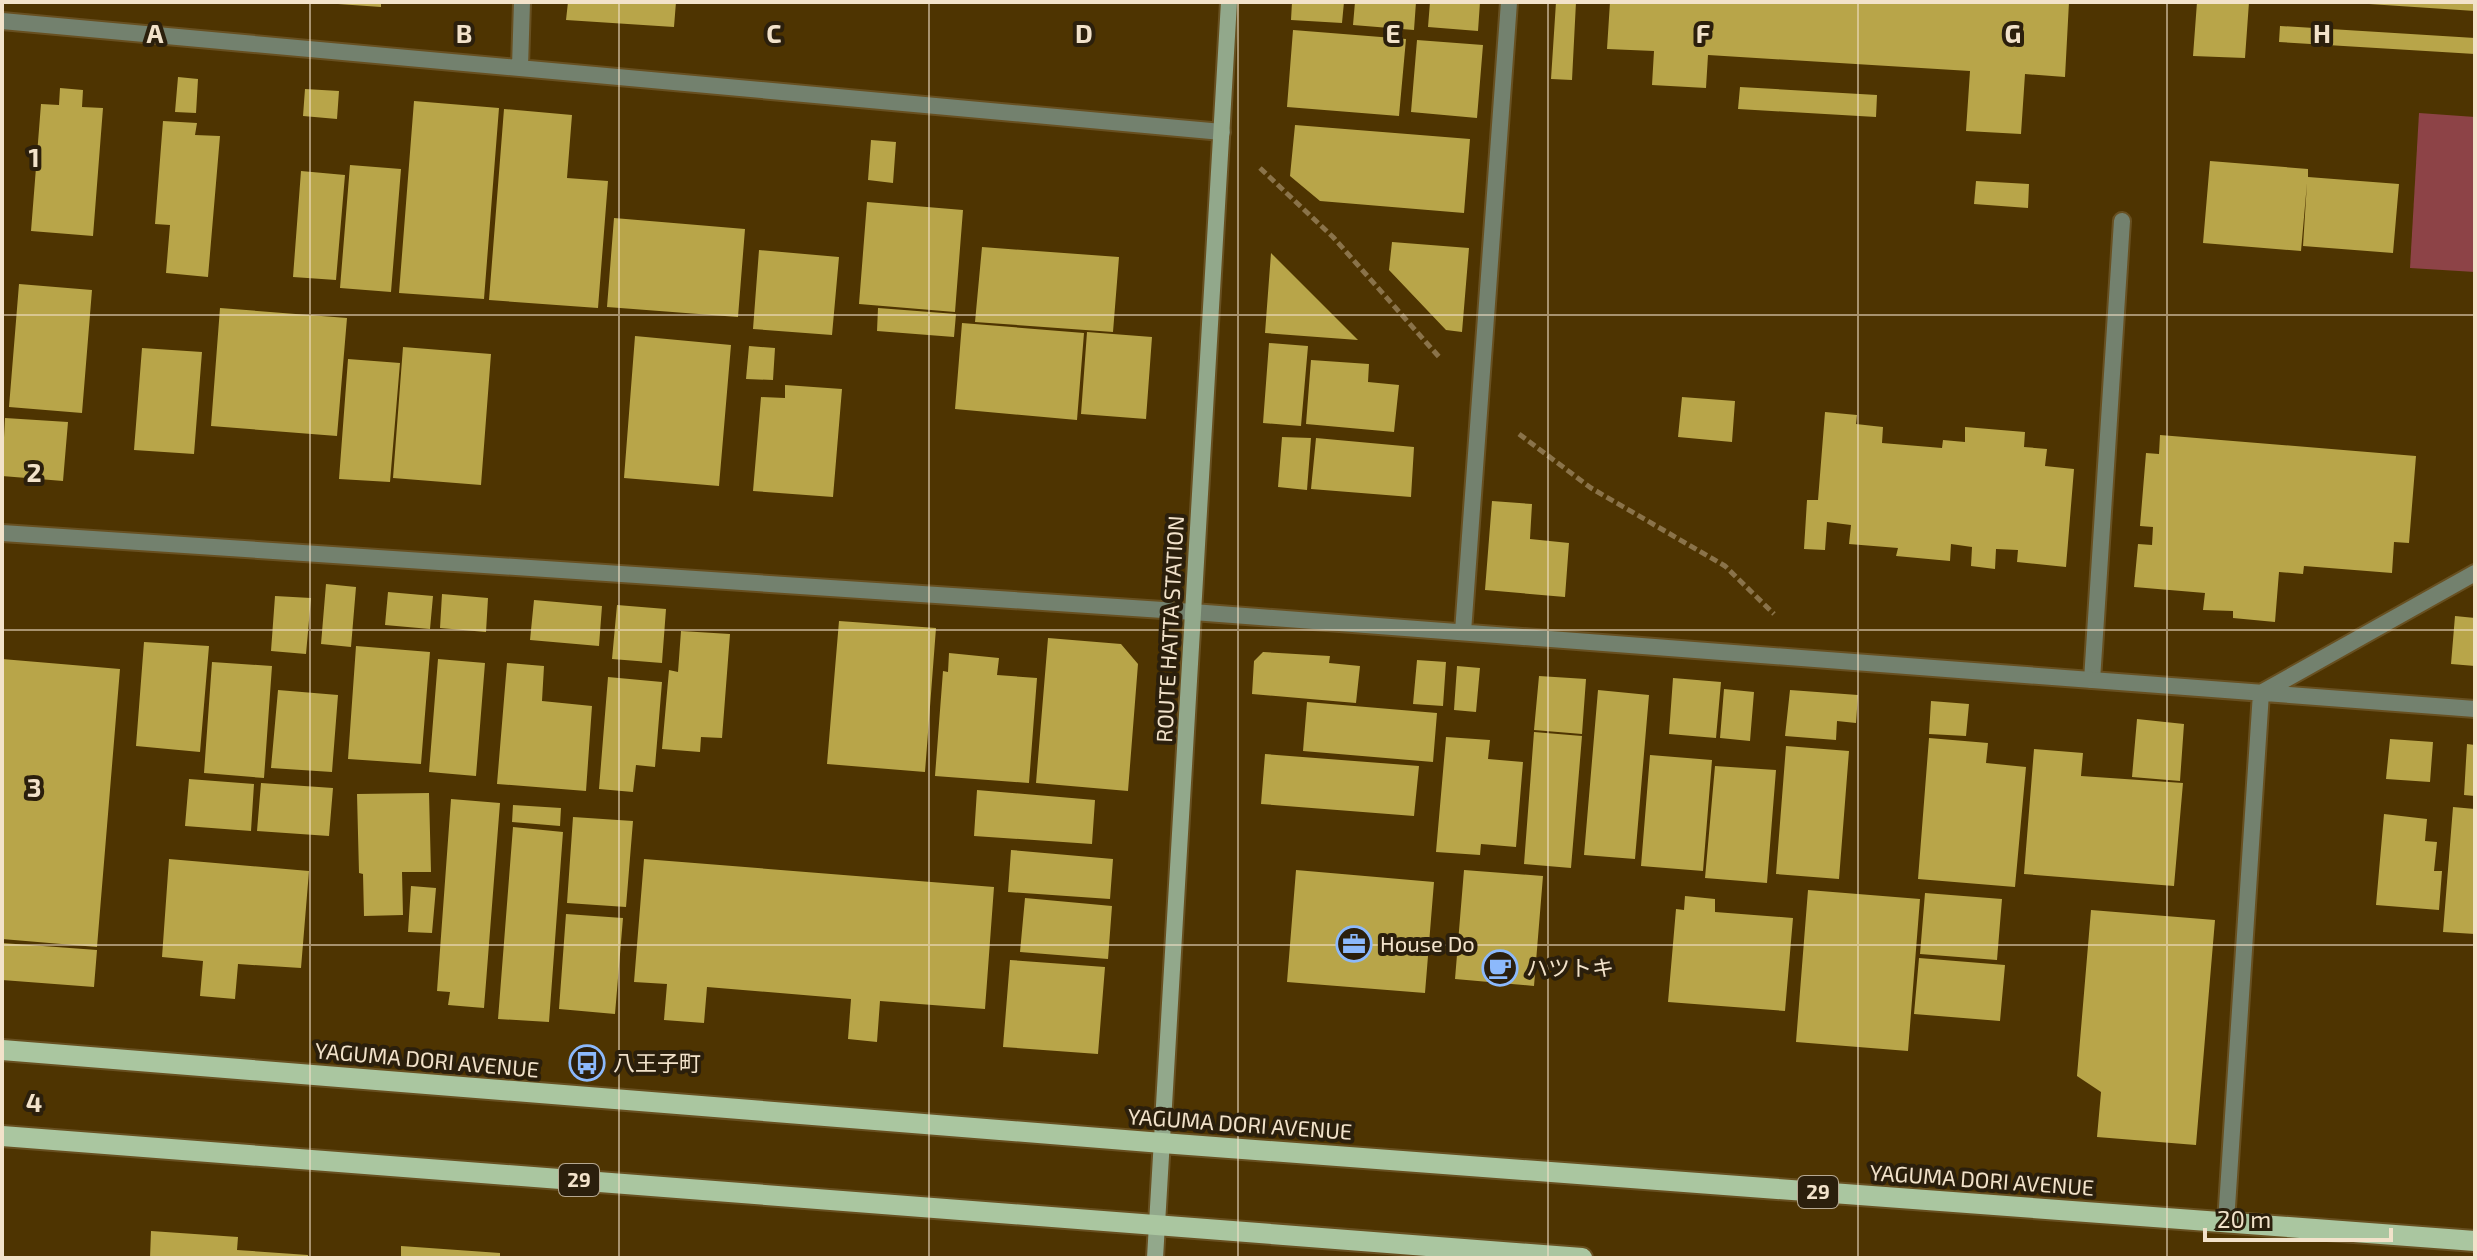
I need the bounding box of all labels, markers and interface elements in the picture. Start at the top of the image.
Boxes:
text: A [147,17,164,48]
text: B [456,17,472,48]
text: C [766,17,782,48]
text: D [1075,17,1093,48]
text: E [1385,17,1401,48]
text: F [1696,17,1710,48]
text: G [2005,17,2021,48]
text: H [2313,17,2331,48]
text: 1 [28,141,40,172]
text: 2 [26,456,42,487]
street label: ROUTE HATTA STATION [1150,515,1188,743]
text: 3 [27,771,41,802]
office icon: House Do [1335,925,1373,963]
place label: House Do [1380,930,1475,956]
cafe icon: ハツトキ [1481,949,1519,987]
place label: ハツトキ [1526,954,1614,980]
street label: YAGUMA DORI AVENUE [314,1036,540,1082]
bus stop icon: 八王子町 [568,1044,606,1082]
place label: 八王子町 [613,1049,701,1075]
text: 4 [26,1086,42,1117]
street label: YAGUMA DORI AVENUE [1127,1102,1353,1144]
street label: YAGUMA DORI AVENUE [1869,1158,2095,1200]
road number: 29 [559,1164,599,1196]
road number: 29 [1798,1176,1838,1208]
scale bar [2205,1192,2391,1242]
text: 20 m [2217,1204,2271,1233]

